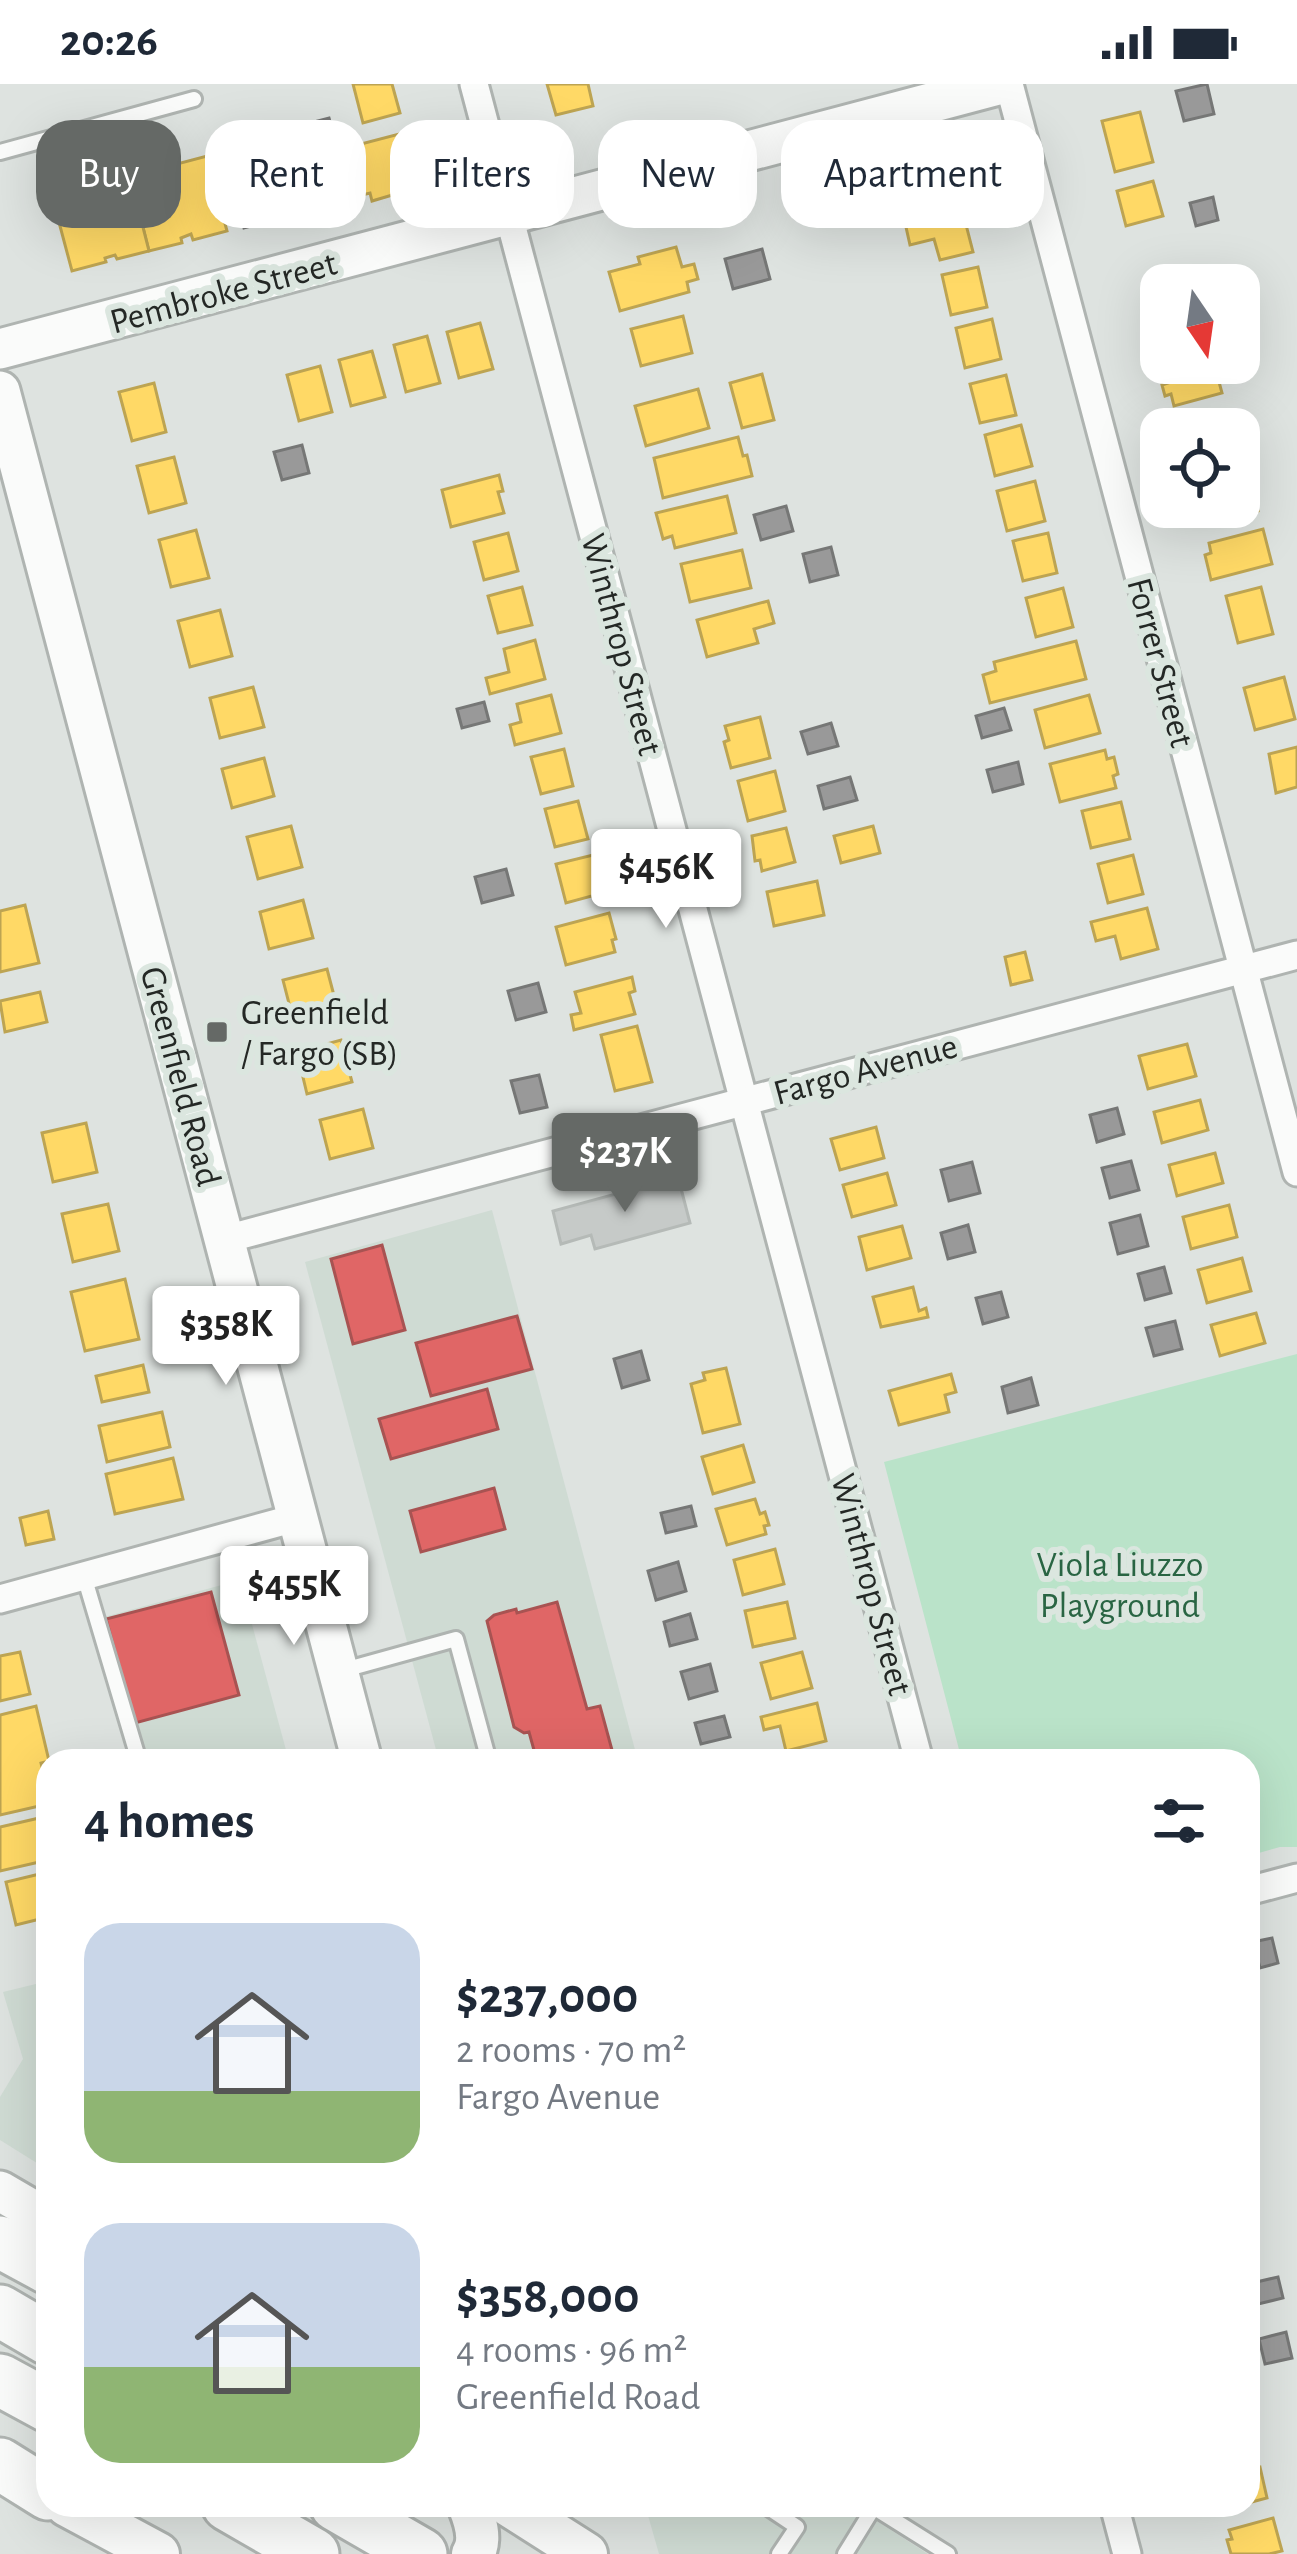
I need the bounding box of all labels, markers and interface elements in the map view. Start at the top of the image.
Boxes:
text: 20:26 [60,19,158,64]
chip: Buy [36,120,181,228]
chip: Rent [205,120,366,228]
chip: Filters [390,120,574,228]
chip: New [598,120,757,228]
chip: Apartment [781,120,1044,228]
street label: Pembroke Street [106,245,341,340]
north arrow [1140,264,1260,384]
map controls [1140,264,1260,528]
button: locate [1140,408,1260,528]
street label: Winthrop Street [574,530,668,760]
street label: Forrer Street [1120,574,1200,752]
pin: $456K [582,829,750,931]
text: $456K [618,848,714,887]
street label: Greenfield Road [133,963,227,1190]
place label: Greenfield / Fargo (SB) [241,995,399,1072]
marker: Greenfield / Fargo (SB) [204,1019,230,1045]
street label: Fargo Avenue [770,1028,961,1112]
pin: $237K [541,1113,709,1215]
text: $237K [579,1132,671,1171]
pin: $358K [142,1286,310,1388]
text: $358K [179,1305,273,1344]
street label: Winthrop Street [824,1470,918,1700]
pin: $455K [210,1546,378,1648]
park label: Viola Liuzzo Playground [1036,1547,1204,1624]
text: $455K [247,1565,341,1604]
icon: filters [1146,1788,1212,1854]
text: 4 homes [84,1796,254,1847]
icon: home [180,1971,324,2115]
text: $237,000 [456,1971,638,2022]
text: 2 rooms · 70 m² [456,2031,686,2070]
text: Fargo Avenue [456,2078,660,2117]
icon: home [180,2271,324,2415]
text: $358,000 [456,2271,640,2322]
text: 4 rooms · 96 m² [456,2331,687,2370]
text: Greenfield Road [456,2378,700,2417]

